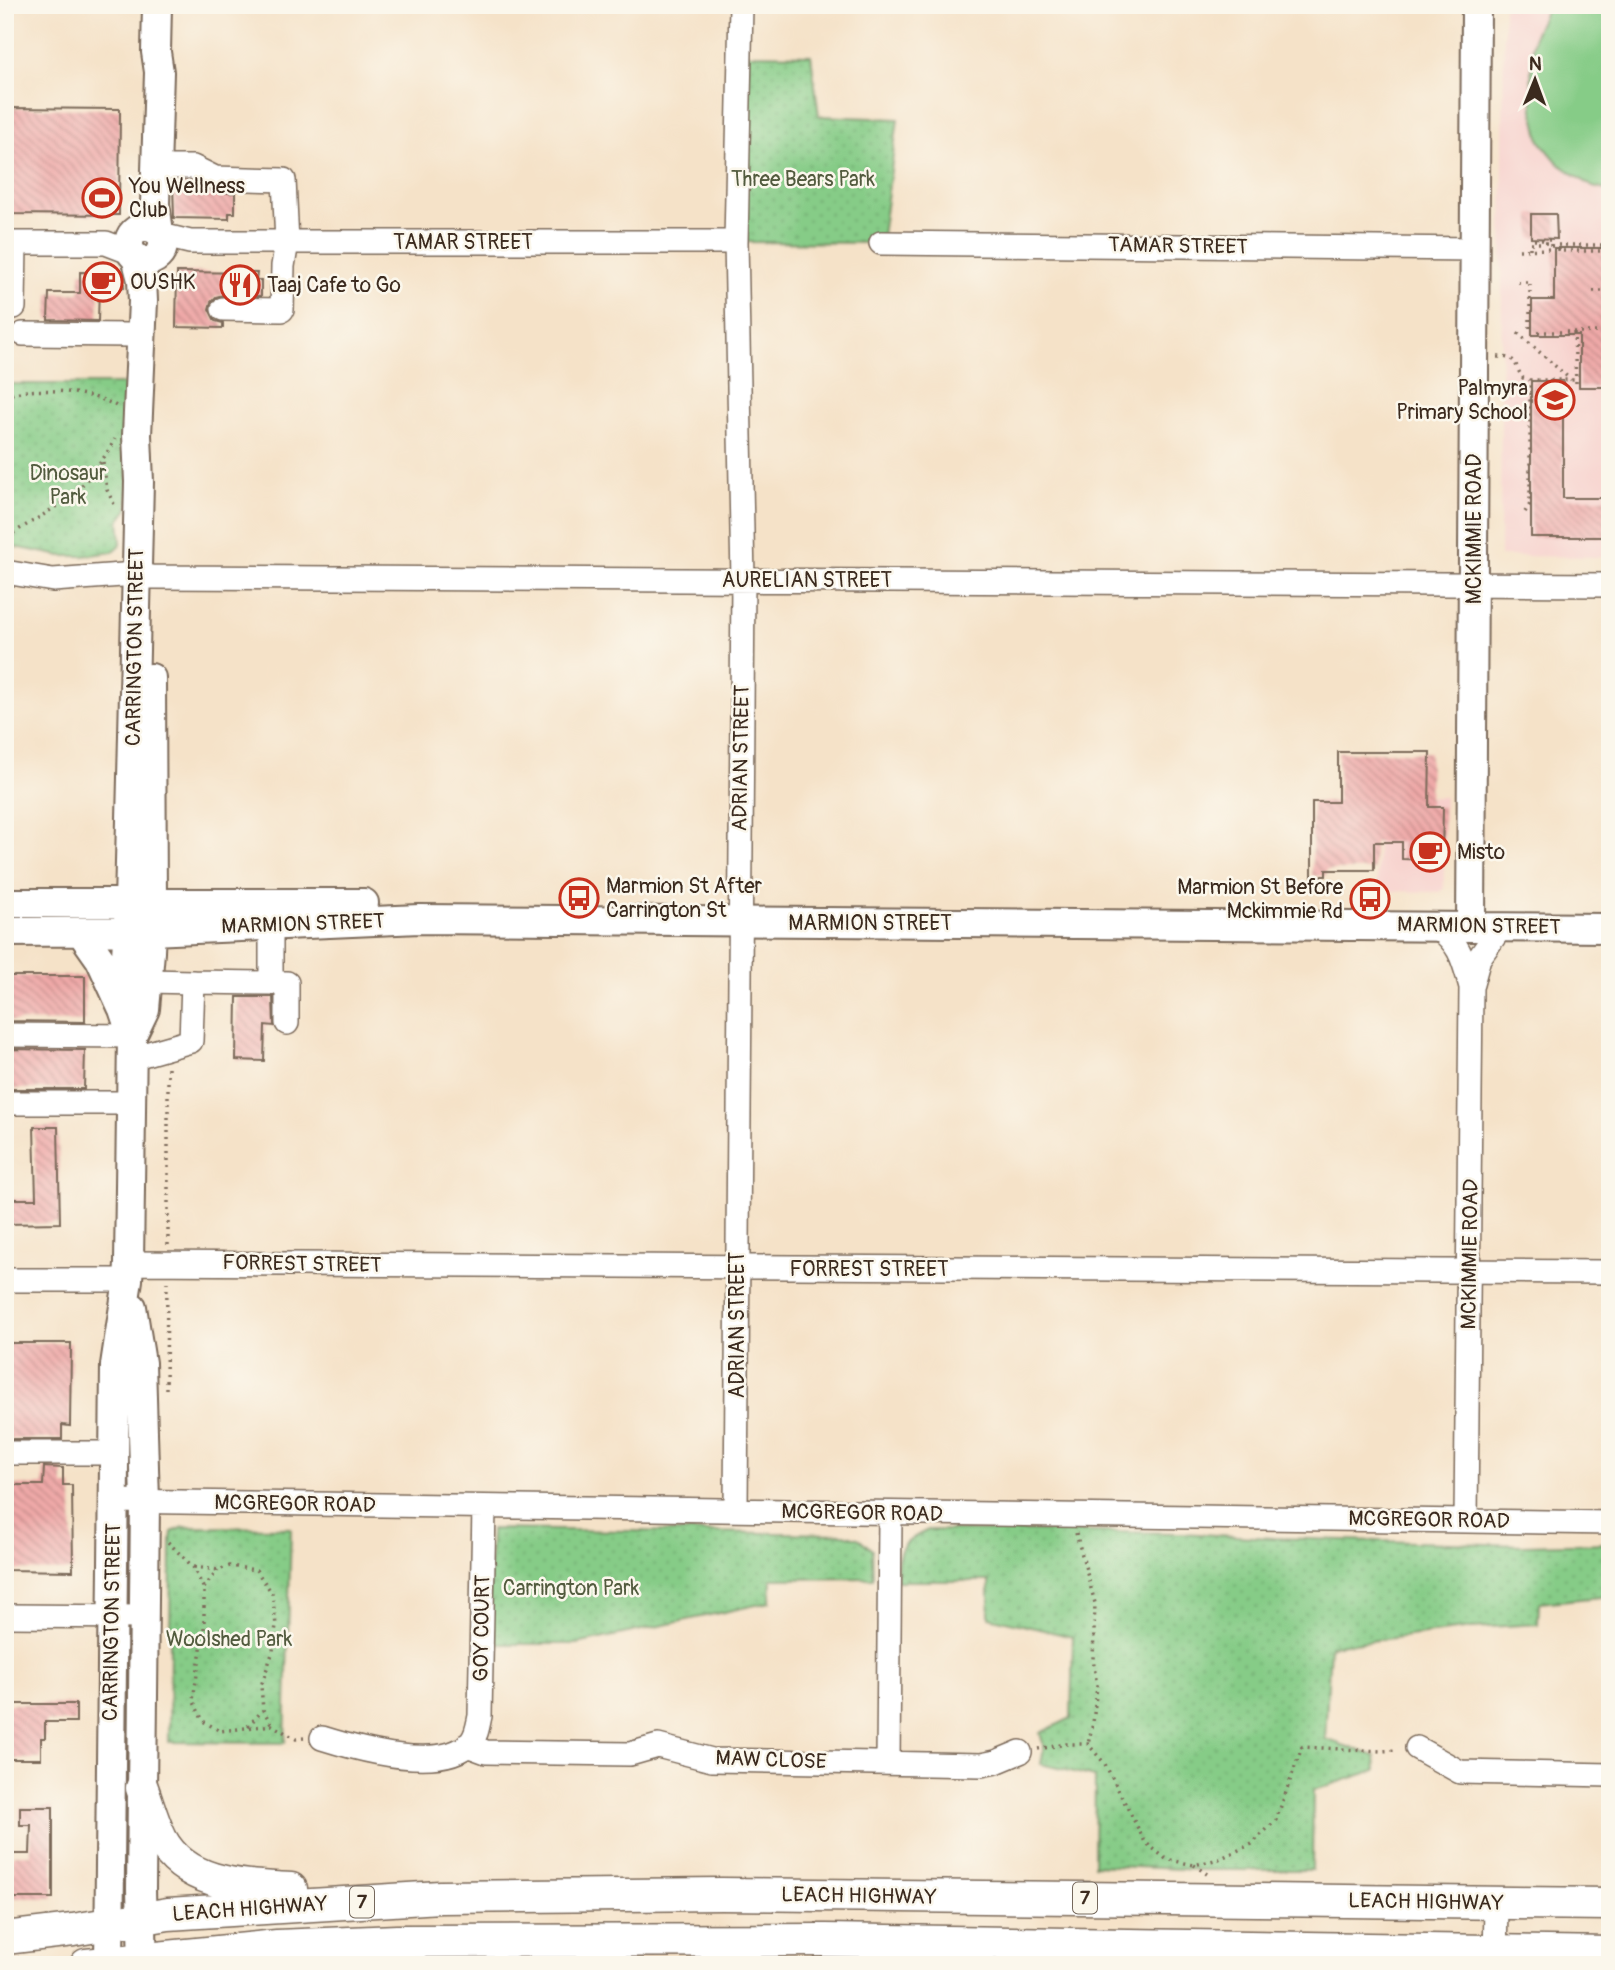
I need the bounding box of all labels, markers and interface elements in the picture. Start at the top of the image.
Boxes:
north arrow [1500,46,1570,116]
text: N [1529,52,1542,76]
park label: Three Bears Park [731,166,875,193]
place label: You Wellness Club [128,173,246,224]
sports icon: You Wellness Club [81,177,123,219]
street label: TAMAR STREET [393,229,533,256]
street label: TAMAR STREET [1108,231,1248,261]
cafe icon: OUSHK [82,261,124,303]
restaurant icon: Taaj Cafe to Go [219,264,261,306]
place label: OUSHK [130,269,196,296]
place label: Taaj Cafe to Go [267,272,401,299]
place label: Palmyra Primary School [1396,375,1528,426]
school or university icon: Palmyra Primary School [1534,379,1576,421]
street label: MCKIMMIE ROAD [1461,454,1488,604]
park label: Dinosaur Park [29,460,107,511]
street label: CARRINGTON STREET [120,547,150,746]
street label: AURELIAN STREET [722,567,892,594]
street label: ADRIAN STREET [726,684,756,832]
cafe icon: Misto [1409,831,1451,873]
place label: Misto [1457,839,1505,866]
place label: Marmion St After Carrington St [606,873,763,924]
place label: Marmion St Before Mckimmie Rd [1177,874,1344,925]
bus stop icon: Marmion St After Carrington St [558,877,600,919]
bus stop icon: Marmion St Before Mckimmie Rd [1349,878,1391,920]
street label: MARMION STREET [221,908,386,940]
street label: MARMION STREET [788,910,952,937]
street label: MARMION STREET [1397,911,1561,941]
street label: MCKIMMIE ROAD [1455,1178,1485,1330]
street label: FORREST STREET [222,1249,382,1279]
street label: ADRIAN STREET [724,1251,751,1398]
street label: FORREST STREET [789,1256,949,1283]
street label: MCGREGOR ROAD [214,1489,376,1519]
street label: MCGREGOR ROAD [781,1498,943,1528]
street label: MCGREGOR ROAD [1348,1505,1510,1535]
street label: CARRINGTON STREET [97,1522,127,1721]
street label: GOY COURT [468,1574,496,1682]
park label: Carrington Park [503,1575,639,1602]
park label: Woolshed Park [166,1626,293,1653]
street label: MAW CLOSE [715,1745,827,1775]
street label: LEACH HIGHWAY [781,1881,937,1911]
road number: 7 [1073,1882,1097,1914]
road number: 7 [350,1886,374,1918]
street label: LEACH HIGHWAY [1348,1887,1504,1917]
street label: LEACH HIGHWAY [171,1890,329,1928]

